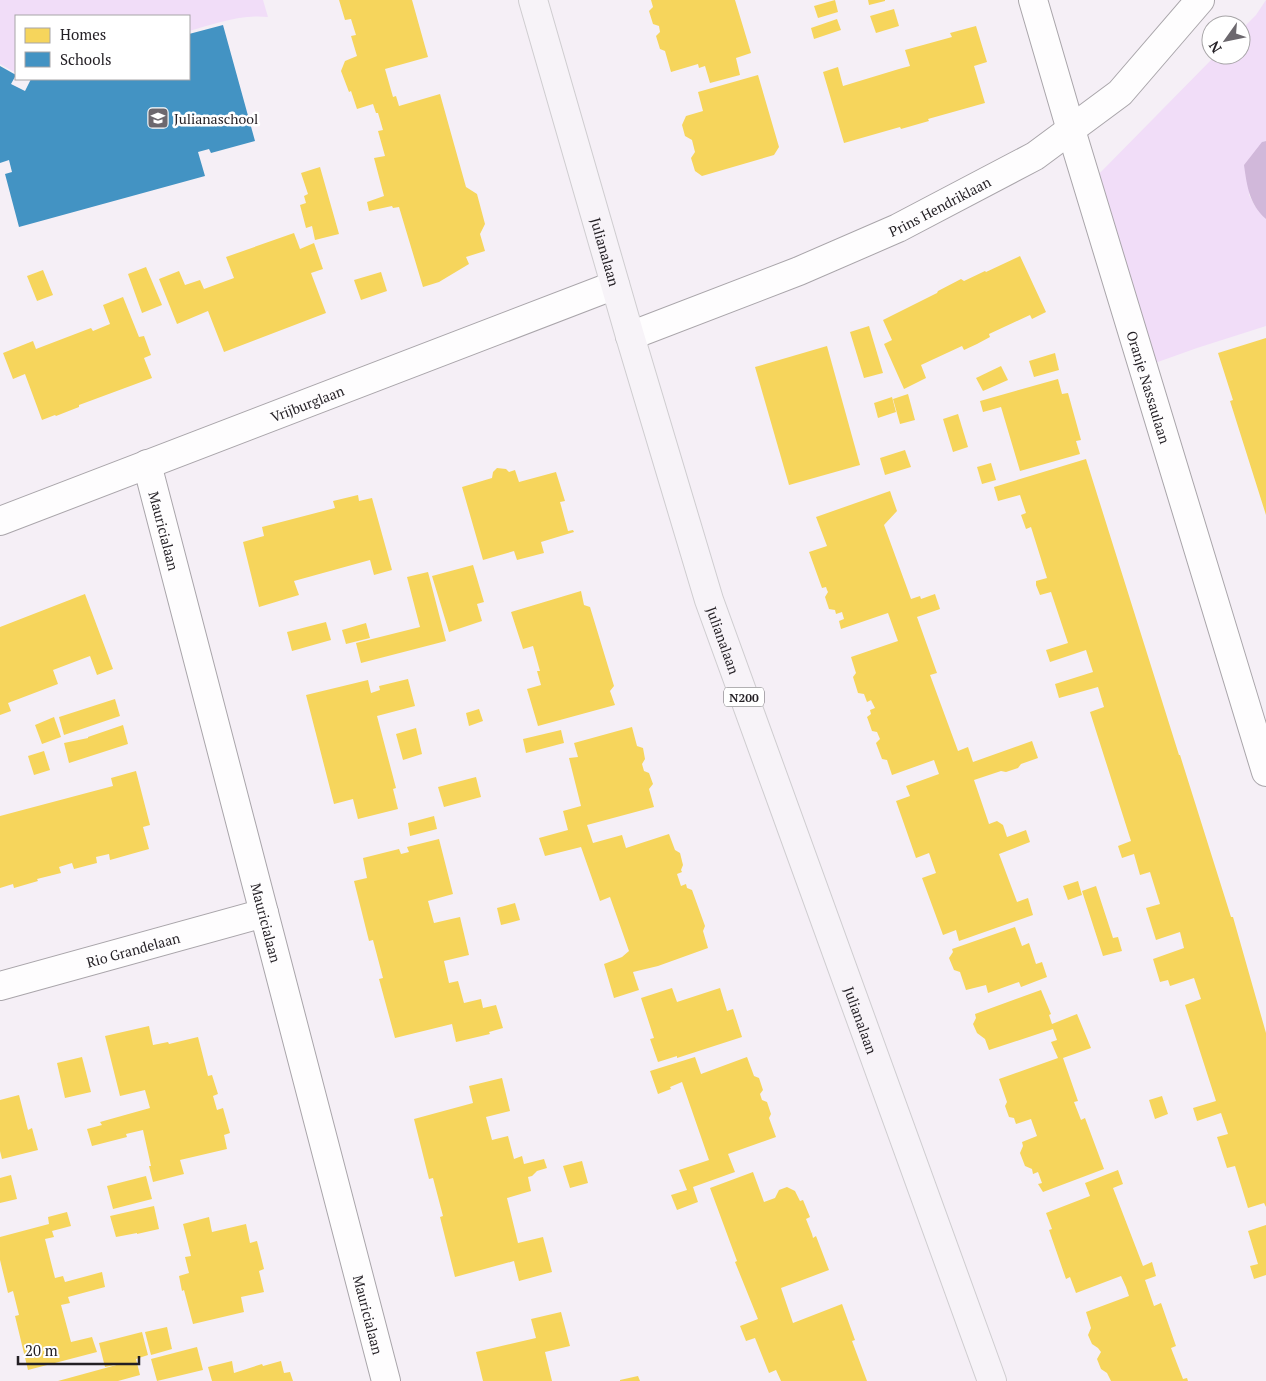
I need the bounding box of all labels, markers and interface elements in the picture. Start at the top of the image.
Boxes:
legend [15,15,190,80]
north arrow [1201,15,1251,65]
text: Homes [60,24,106,44]
text: N [1204,37,1226,57]
text: Schools [60,49,111,69]
school or university icon: Julianaschool [146,106,170,130]
place label: Julianaschool [174,109,258,128]
street label: Prins Hendriklaan [886,171,994,240]
street label: Julianalaan [587,215,625,289]
street label: Oranje Nassaulaan [1123,328,1175,446]
street label: Vrijburglaan [268,380,347,426]
street label: Mauricialaan [145,489,184,573]
street label: Julianalaan [703,604,745,677]
road number: N200 [724,688,764,706]
street label: Mauricialaan [247,881,286,965]
street label: Rio Grandelaan [84,927,183,971]
street label: Julianalaan [840,984,882,1057]
street label: Mauricialaan [349,1273,388,1357]
scale bar [18,1334,139,1366]
text: 20 m [25,1340,58,1360]

